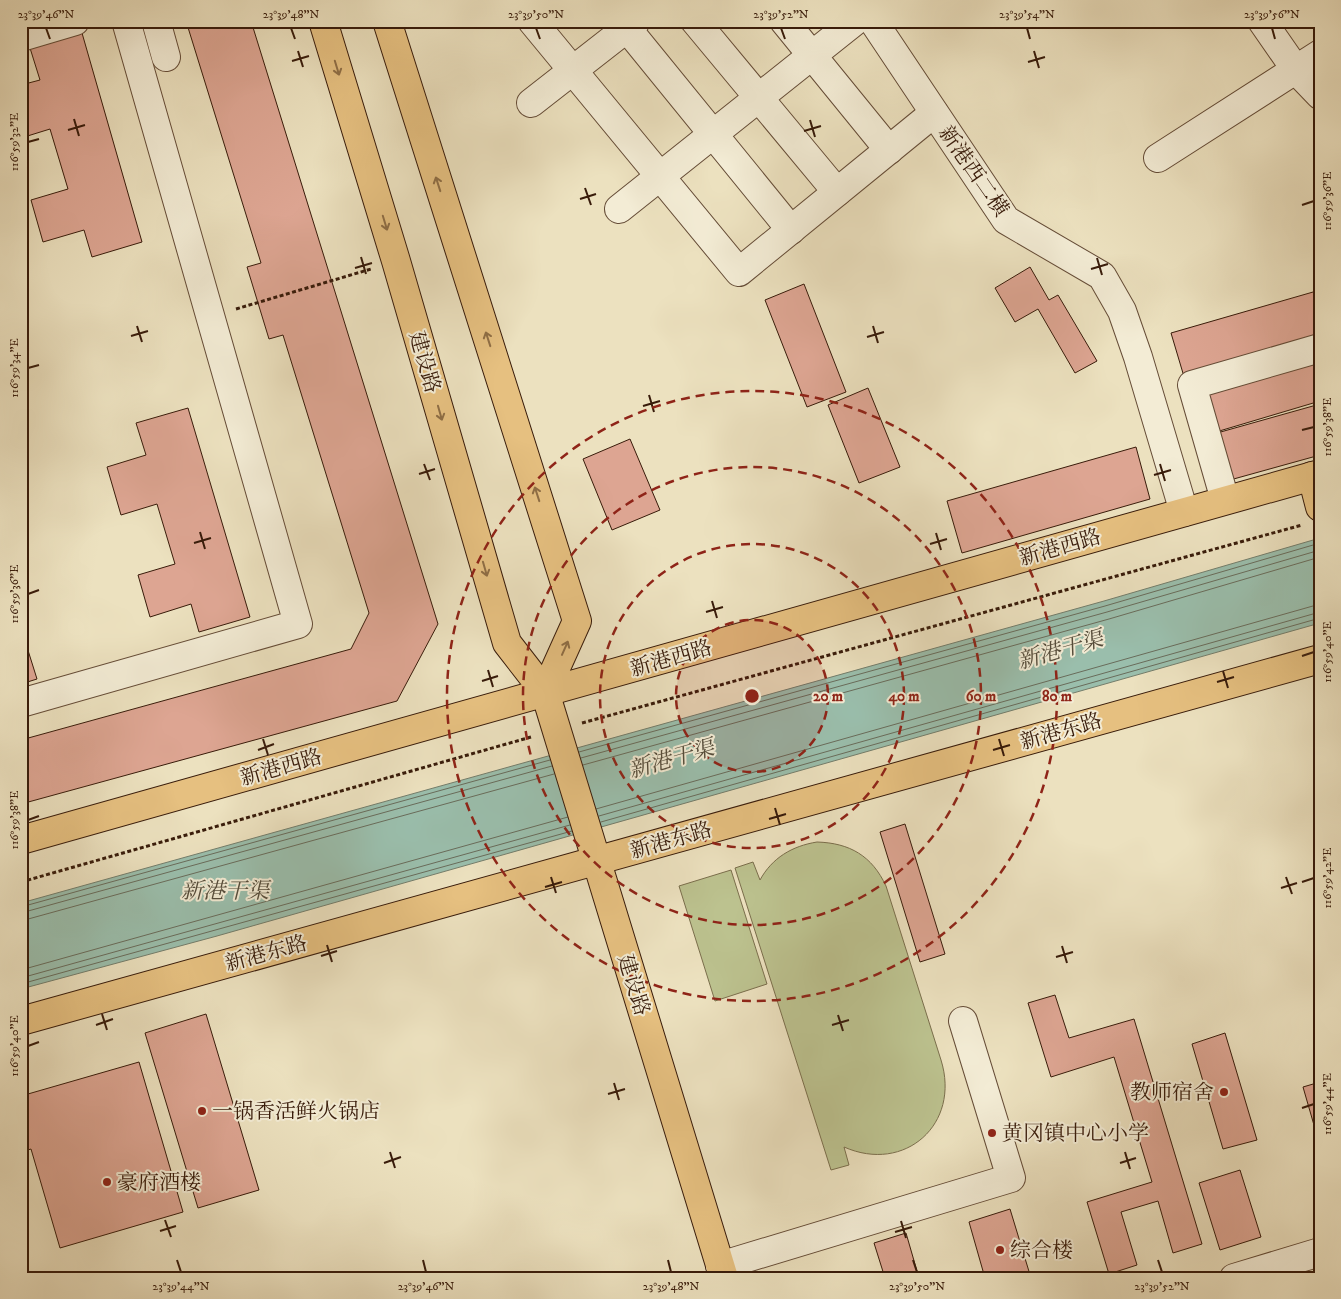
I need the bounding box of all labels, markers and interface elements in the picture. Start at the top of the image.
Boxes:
text: 23°39'46"N [18,7,74,22]
text: 23°39'48"N [263,7,319,22]
text: 23°39'50"N [508,7,564,22]
text: 23°39'52"N [753,7,809,22]
text: 23°39'54"N [999,7,1055,22]
text: 23°39'56"N [1244,7,1300,22]
one-way arrow [333,60,343,76]
text: 116°59'32"E [7,112,22,171]
street label: 新港西二横 [932,121,1014,222]
text: 116°59'36"E [1320,171,1335,231]
one-way arrow [433,177,443,193]
one-way arrow [380,215,390,231]
street label: 建设路 [403,328,445,396]
one-way arrow [482,332,492,348]
text: 116°59'34"E [7,338,22,398]
text: 116°59'38"E [1320,397,1335,456]
one-way arrow [436,405,446,421]
one-way arrow [531,486,541,502]
street label: 新港西路 [1016,524,1104,572]
one-way arrow [481,561,491,577]
text: 116°59'36"E [7,564,22,624]
text: 116°59'40"E [1320,621,1335,683]
water label: 新港干渠 [1014,625,1109,676]
street label: 新港西路 [627,635,715,683]
one-way arrow [561,641,570,656]
centre of rings [743,687,761,705]
text: 20 m [813,687,844,706]
text: 40 m [887,687,920,706]
text: 60 m [966,687,997,706]
text: 80 m [1042,687,1073,706]
street label: 新港东路 [1017,708,1105,756]
water label: 新港干渠 [625,734,720,785]
street label: 新港西路 [237,744,325,792]
text: 116°59'38"E [7,790,22,849]
street label: 新港东路 [627,817,715,865]
text: 116°59'42"E [1320,847,1335,909]
water label: 新港干渠 [181,878,272,905]
street label: 新港东路 [222,931,310,977]
street label: 建设路 [611,951,655,1019]
text: 116°59'40"E [7,1015,22,1077]
text: 116°59'44"E [1320,1072,1335,1135]
place label: 教师宿舍 [1130,1080,1214,1106]
marker: 教师宿舍 [1218,1086,1230,1098]
place label: 一锅香活鲜火锅店 [212,1099,380,1125]
marker: 一锅香活鲜火锅店 [196,1105,208,1117]
place label: 黄冈镇中心小学 [1002,1121,1149,1147]
marker: 黄冈镇中心小学 [986,1127,998,1139]
place label: 豪府酒楼 [117,1170,201,1196]
marker: 豪府酒楼 [101,1176,113,1188]
place label: 综合楼 [1010,1238,1073,1264]
marker: 综合楼 [994,1244,1006,1256]
text: 23°39'44"N [152,1279,210,1294]
text: 23°39'46"N [398,1279,454,1294]
text: 23°39'48"N [643,1279,699,1294]
text: 23°39'50"N [889,1279,945,1294]
text: 23°39'52"N [1134,1279,1190,1294]

